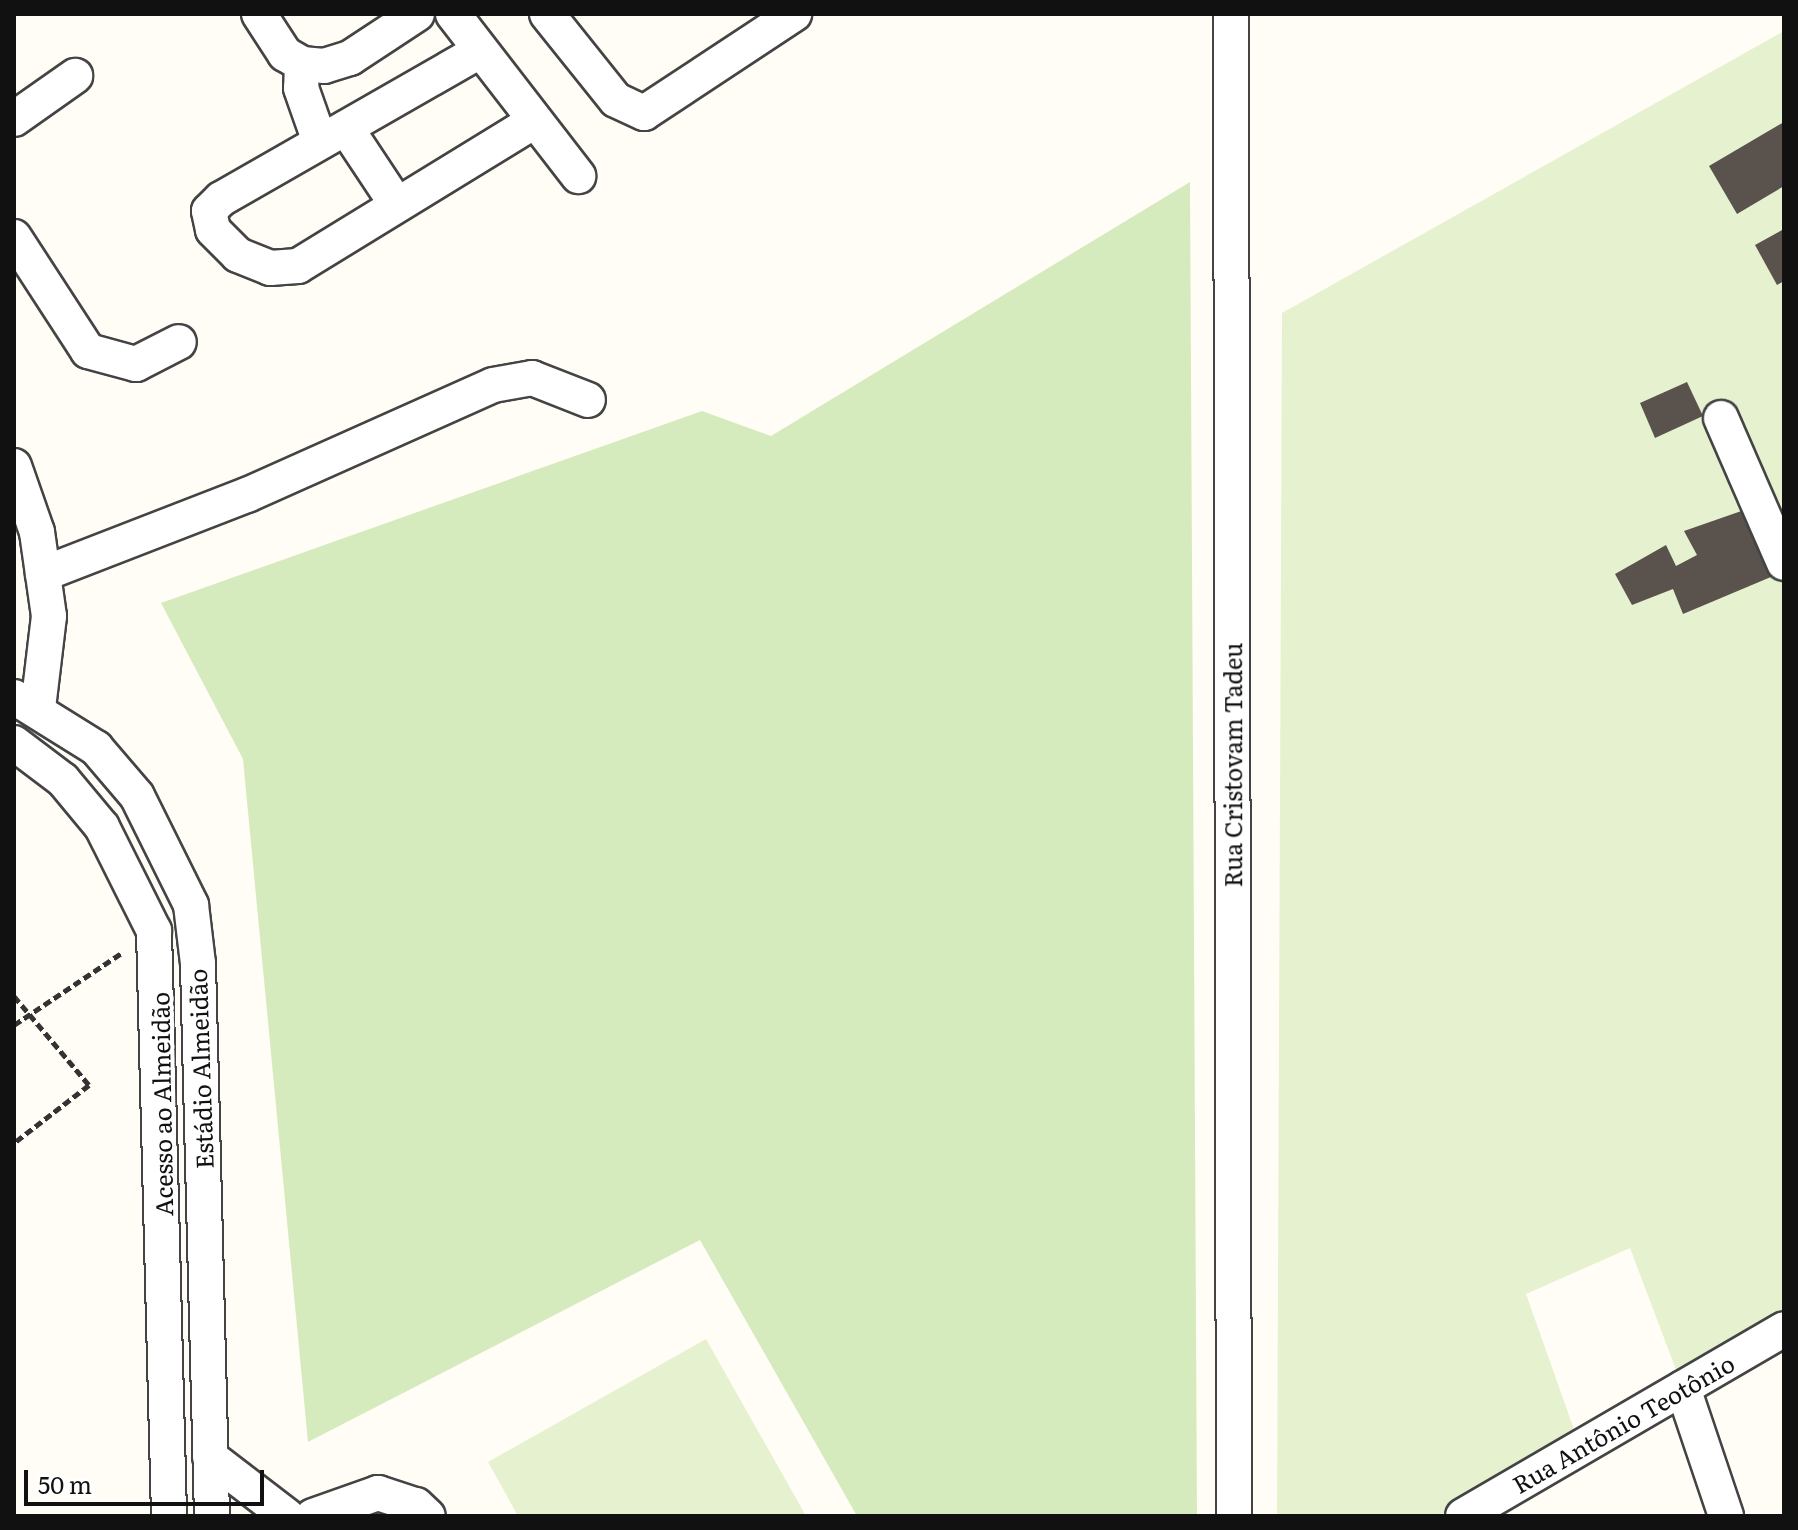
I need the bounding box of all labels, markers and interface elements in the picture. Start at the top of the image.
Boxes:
street label: Rua Cristovam Tadeu [1218,643,1246,887]
street label: Estádio Almeidão [182,968,218,1170]
street label: Acesso ao Almeidão [145,992,177,1216]
street label: Rua Antônio Teotônio [1507,1348,1739,1498]
scale bar [28,1454,268,1504]
text: 50 m [38,1466,92,1501]

